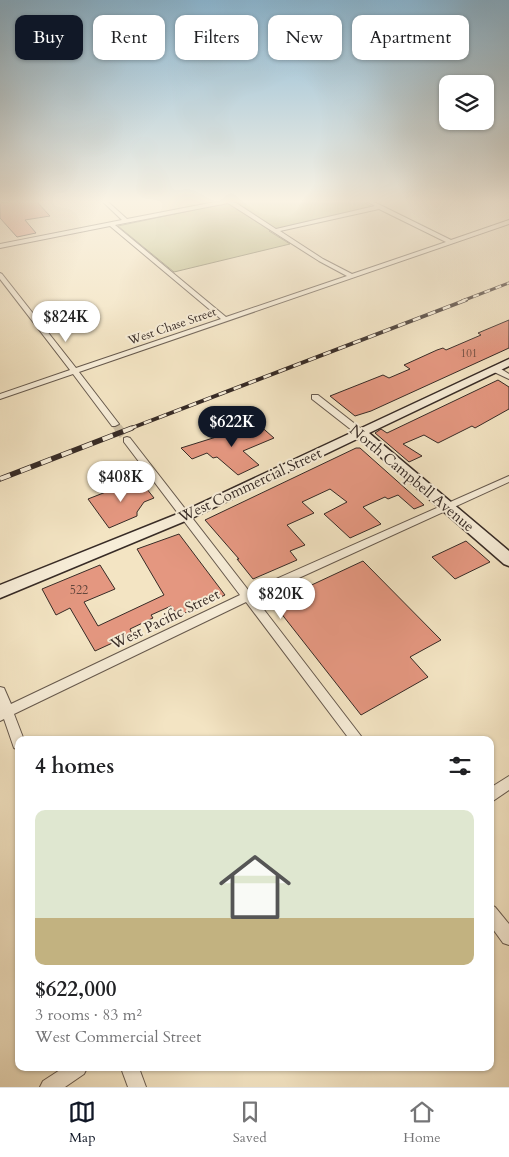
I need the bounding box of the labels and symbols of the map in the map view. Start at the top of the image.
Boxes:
pin: $824K [31,300,101,343]
street label: West Chase Street [125,303,218,349]
house number: 101 [461,346,477,361]
pin: $622K [197,406,267,448]
street label: North Campbell Avenue [345,420,479,536]
street label: West Commercial Street [174,443,325,527]
pin: $408K [86,460,156,503]
pin: $820K [246,578,316,620]
house number: 522 [70,582,88,598]
street label: West Pacific Street [106,584,223,655]

